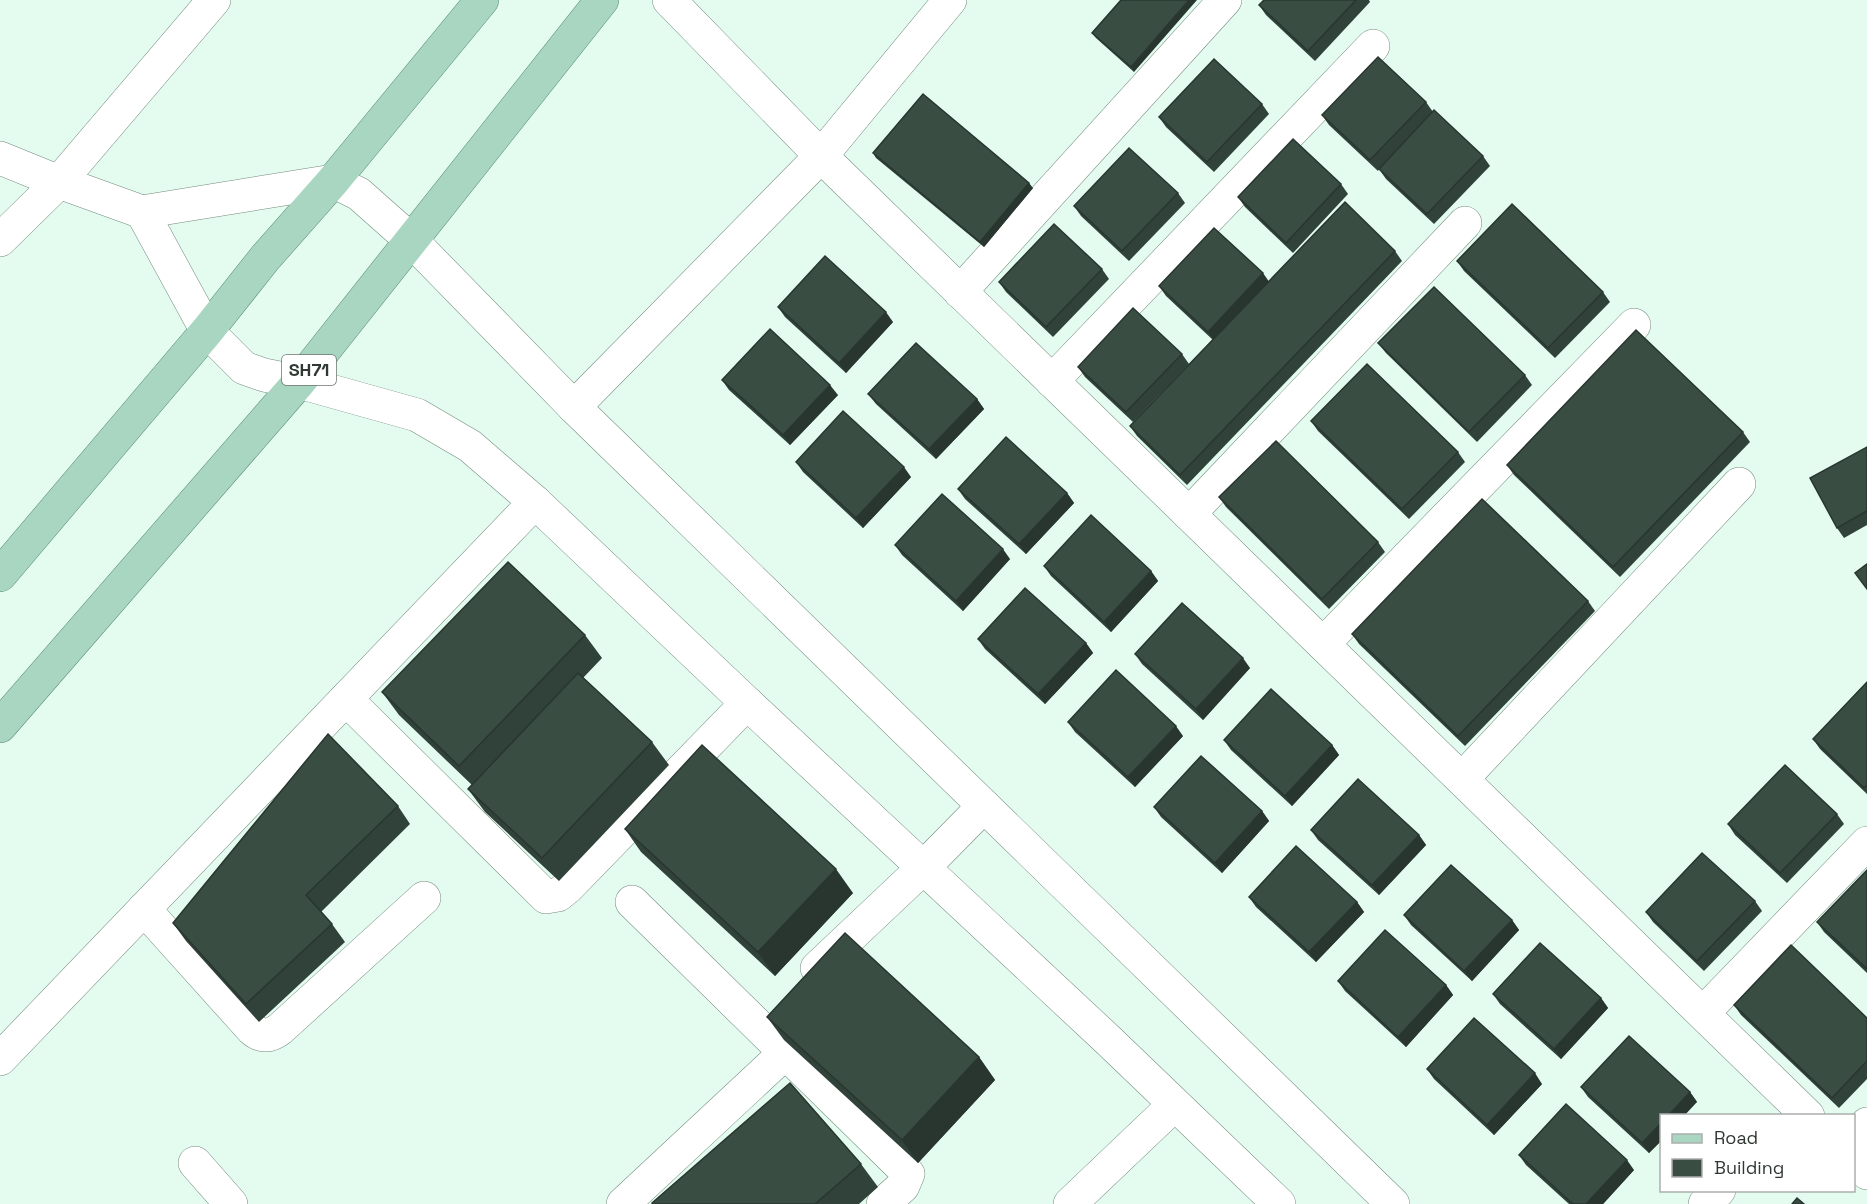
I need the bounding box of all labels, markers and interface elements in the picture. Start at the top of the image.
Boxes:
road number: SH71 [282,355,336,385]
legend [1660,1114,1855,1192]
text: Road [1714,1126,1758,1149]
text: Building [1714,1156,1784,1179]

